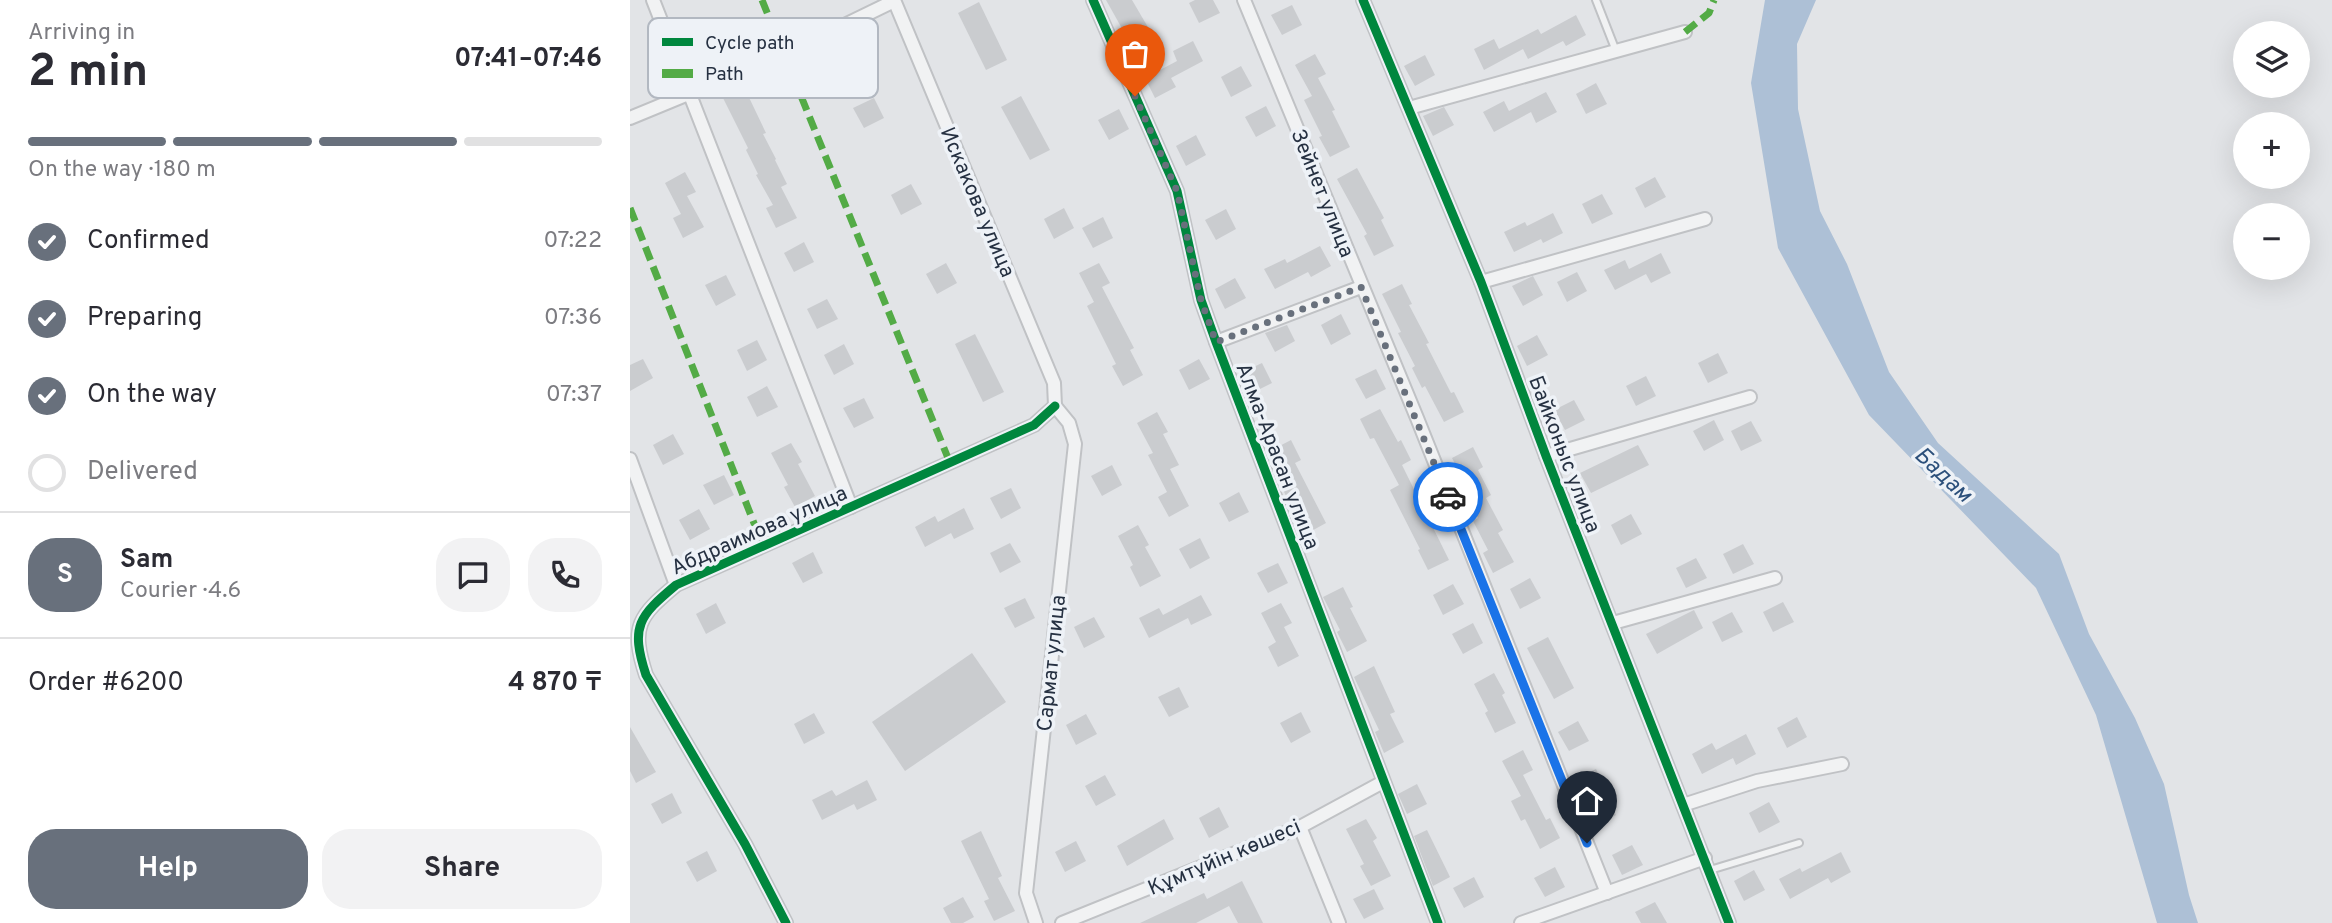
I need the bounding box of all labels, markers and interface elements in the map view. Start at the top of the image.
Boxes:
legend [648,18,878,98]
text: Arriving in [28,19,135,48]
map controls [2233,21,2310,280]
button: layers [2233,21,2310,98]
pin [1105,24,1165,96]
text: Cycle path [705,32,794,56]
icon: bag [1116,35,1154,73]
text: 07:41–07:46 [454,43,602,76]
text: 2 min [28,44,148,103]
text: Path [705,63,744,87]
button: + [2233,112,2310,189]
street label: Искакова улица [933,123,1020,282]
street label: Зейнет улица [1284,125,1360,262]
text: On the way · 180 m [28,156,216,185]
button: − [2233,203,2310,280]
icon: check [28,223,66,261]
text: Confirmed [87,225,210,258]
text: 07:22 [544,227,602,256]
icon: check [28,300,66,338]
text: Preparing [87,302,202,335]
text: 07:36 [544,304,602,333]
street label: Алма-Арасан улица [1229,359,1325,554]
street label: Байконыс улица [1521,372,1606,537]
icon: check [28,377,66,415]
text: On the way [87,379,217,412]
text: 07:37 [546,381,602,410]
water label: Бадам [1907,442,1978,510]
text: Delivered [87,456,198,489]
courier [1413,462,1483,532]
icon: car [1429,478,1467,516]
street label: Абдраимова улица [667,480,852,582]
button: chat [436,538,510,612]
button: phone [528,538,602,612]
text: Sam [120,544,173,577]
text: S [57,559,73,592]
text: Courier · 4.6 [120,577,241,606]
street label: Сармат улица [1032,594,1073,733]
text: Order #6200 [28,667,184,700]
text: 4 870 ₸ [508,667,602,700]
pin [1557,771,1617,843]
icon: home [1568,782,1606,820]
street label: Құмтұйiн көшесі [1144,814,1305,903]
button: Help [28,829,308,909]
button: Share [322,829,602,909]

